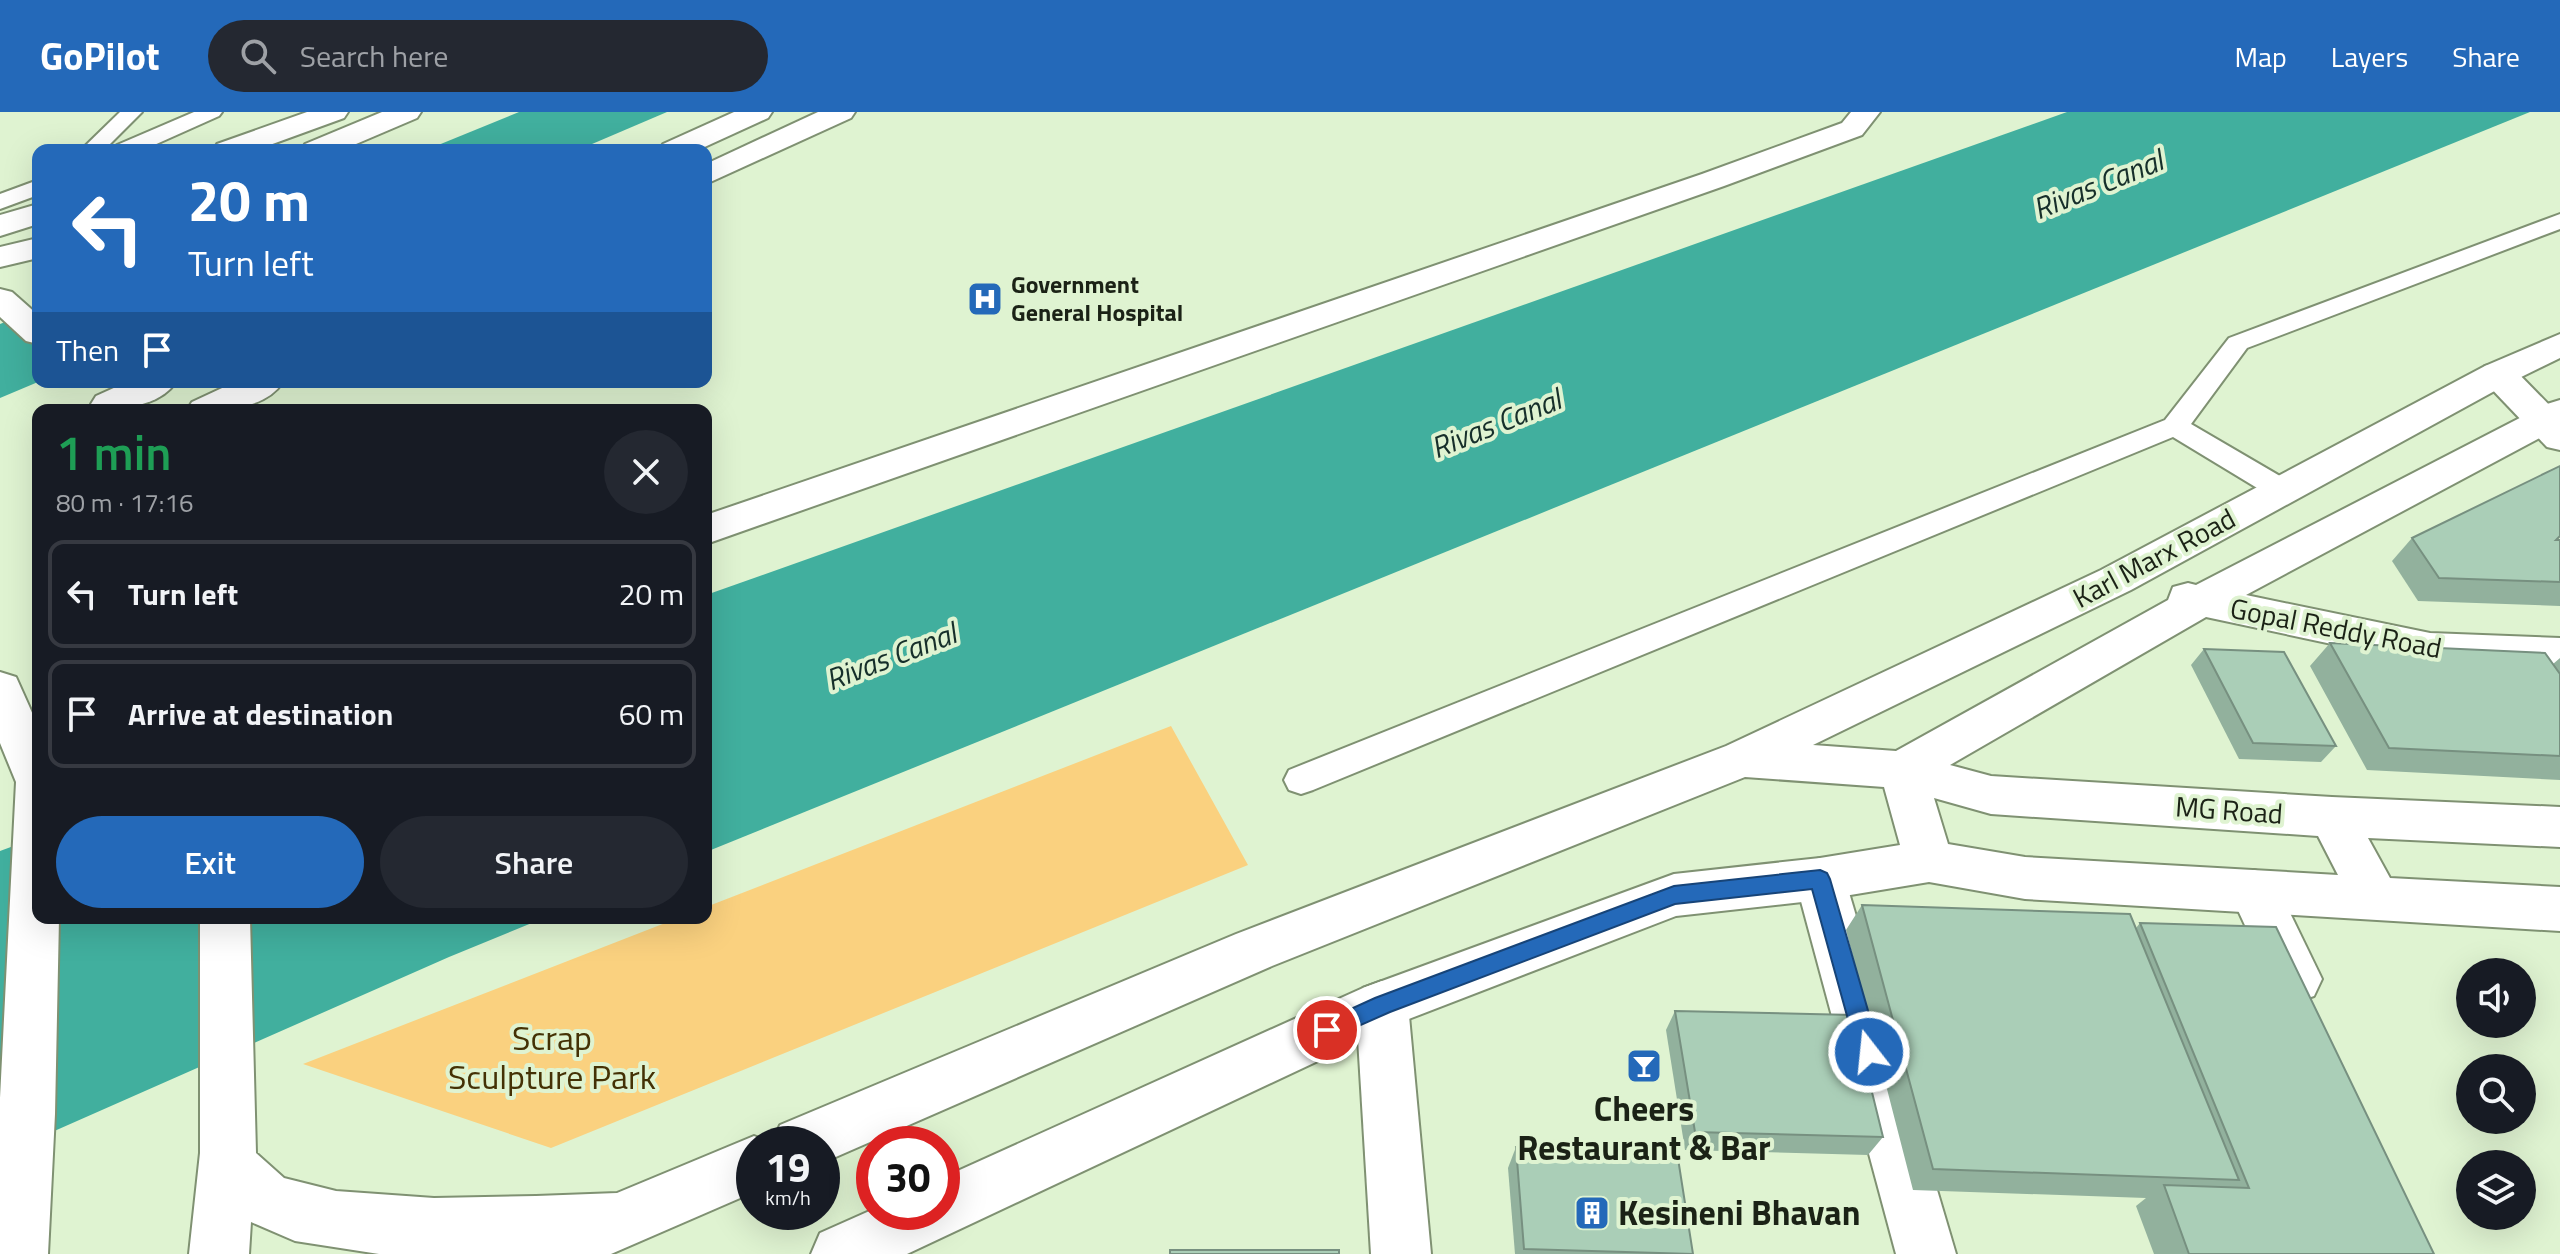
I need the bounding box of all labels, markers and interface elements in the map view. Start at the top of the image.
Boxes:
search box [208,20,768,92]
text: GoPilot [40,27,160,85]
text: Search here [300,33,449,79]
icon: search [236,34,280,78]
text: Map [2234,35,2287,78]
text: Layers [2331,35,2408,78]
text: Share [2452,35,2520,78]
water label: Rivas Canal [2025,136,2173,231]
text: 20 m [188,158,310,243]
icon: left [56,176,160,280]
text: Turn left [188,235,314,290]
place label: Government General Hospital [1011,266,1183,330]
hospital icon: Government General Hospital [966,280,1004,318]
text: Then [56,327,119,373]
icon: arrive [135,328,179,372]
water label: Rivas Canal [1423,375,1571,470]
text: 1 min [56,416,171,489]
button: close [604,430,688,514]
text: 80 m · 17:16 [56,483,194,522]
street label: Karl Marx Road [2065,497,2243,619]
text: Turn left [128,571,238,617]
text: 20 m [619,571,684,617]
icon: left [60,572,104,616]
street label: Gopal Reddy Road [2227,586,2445,669]
water label: Rivas Canal [818,609,966,702]
text: Arrive at destination [128,691,393,737]
text: 60 m [619,691,684,737]
icon: arrive [60,692,104,736]
street label: MG Road [2174,784,2284,835]
button: Exit [56,816,364,908]
button: Share [380,816,688,908]
map controls [2456,958,2536,1230]
button: sound [2456,958,2536,1038]
pin [1293,996,1361,1064]
icon: arrive [1305,1008,1349,1052]
position arrow [1827,1010,1911,1094]
park label: Scrap Sculpture Park [448,1011,656,1102]
bar icon: Cheers Restaurant & Bar [1625,1047,1663,1085]
button: search [2456,1054,2536,1134]
place label: Cheers Restaurant & Bar [1517,1082,1771,1173]
speed limit sign: 30 [856,1126,960,1230]
text: 19 [766,1137,810,1198]
button: layers [2456,1150,2536,1230]
text: km/h [765,1182,811,1213]
place label: Kesineni Bhavan [1618,1186,1861,1238]
building icon: Kesineni Bhavan [1573,1194,1611,1232]

